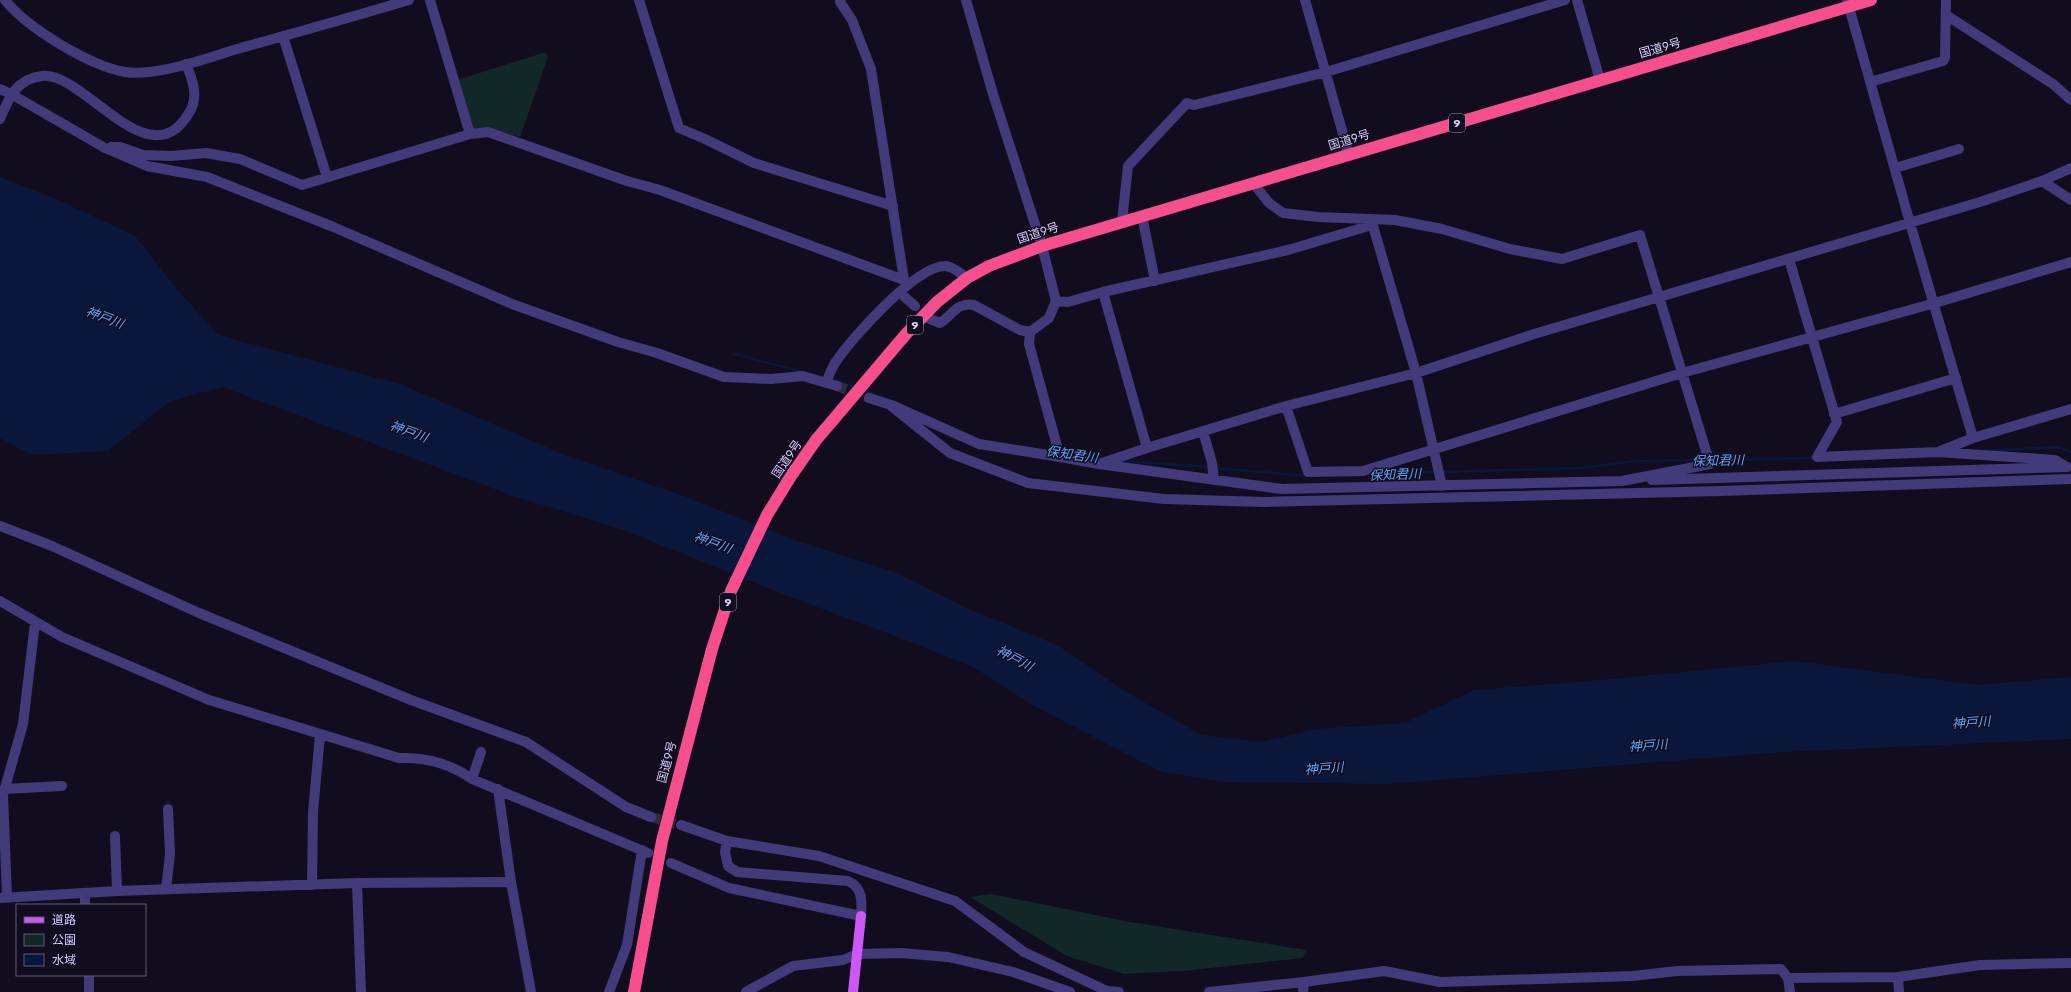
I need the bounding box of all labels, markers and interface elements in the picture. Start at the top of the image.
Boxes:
street label: 国道9号 [1637,33,1683,63]
road number: 9 [1449,114,1465,132]
street label: 国道9号 [1326,125,1372,155]
street label: 国道9号 [1015,218,1061,248]
water label: 神戸川 [83,302,128,334]
road number: 9 [907,316,923,334]
water label: 神戸川 [387,416,432,448]
street label: 国道9号 [768,436,806,482]
water label: 保知君川 [1045,441,1101,468]
water label: 保知君川 [1692,451,1746,470]
water label: 保知君川 [1369,464,1423,485]
water label: 神戸川 [691,527,736,559]
road number: 9 [720,593,736,611]
water label: 神戸川 [993,641,1038,677]
water label: 神戸川 [1951,712,1993,733]
water label: 神戸川 [1628,735,1670,756]
street label: 国道9号 [653,739,681,785]
water label: 神戸川 [1304,758,1346,779]
legend [16,904,146,976]
text: 道路 [52,911,76,929]
text: 公園 [52,931,76,949]
text: 水域 [52,951,76,969]

